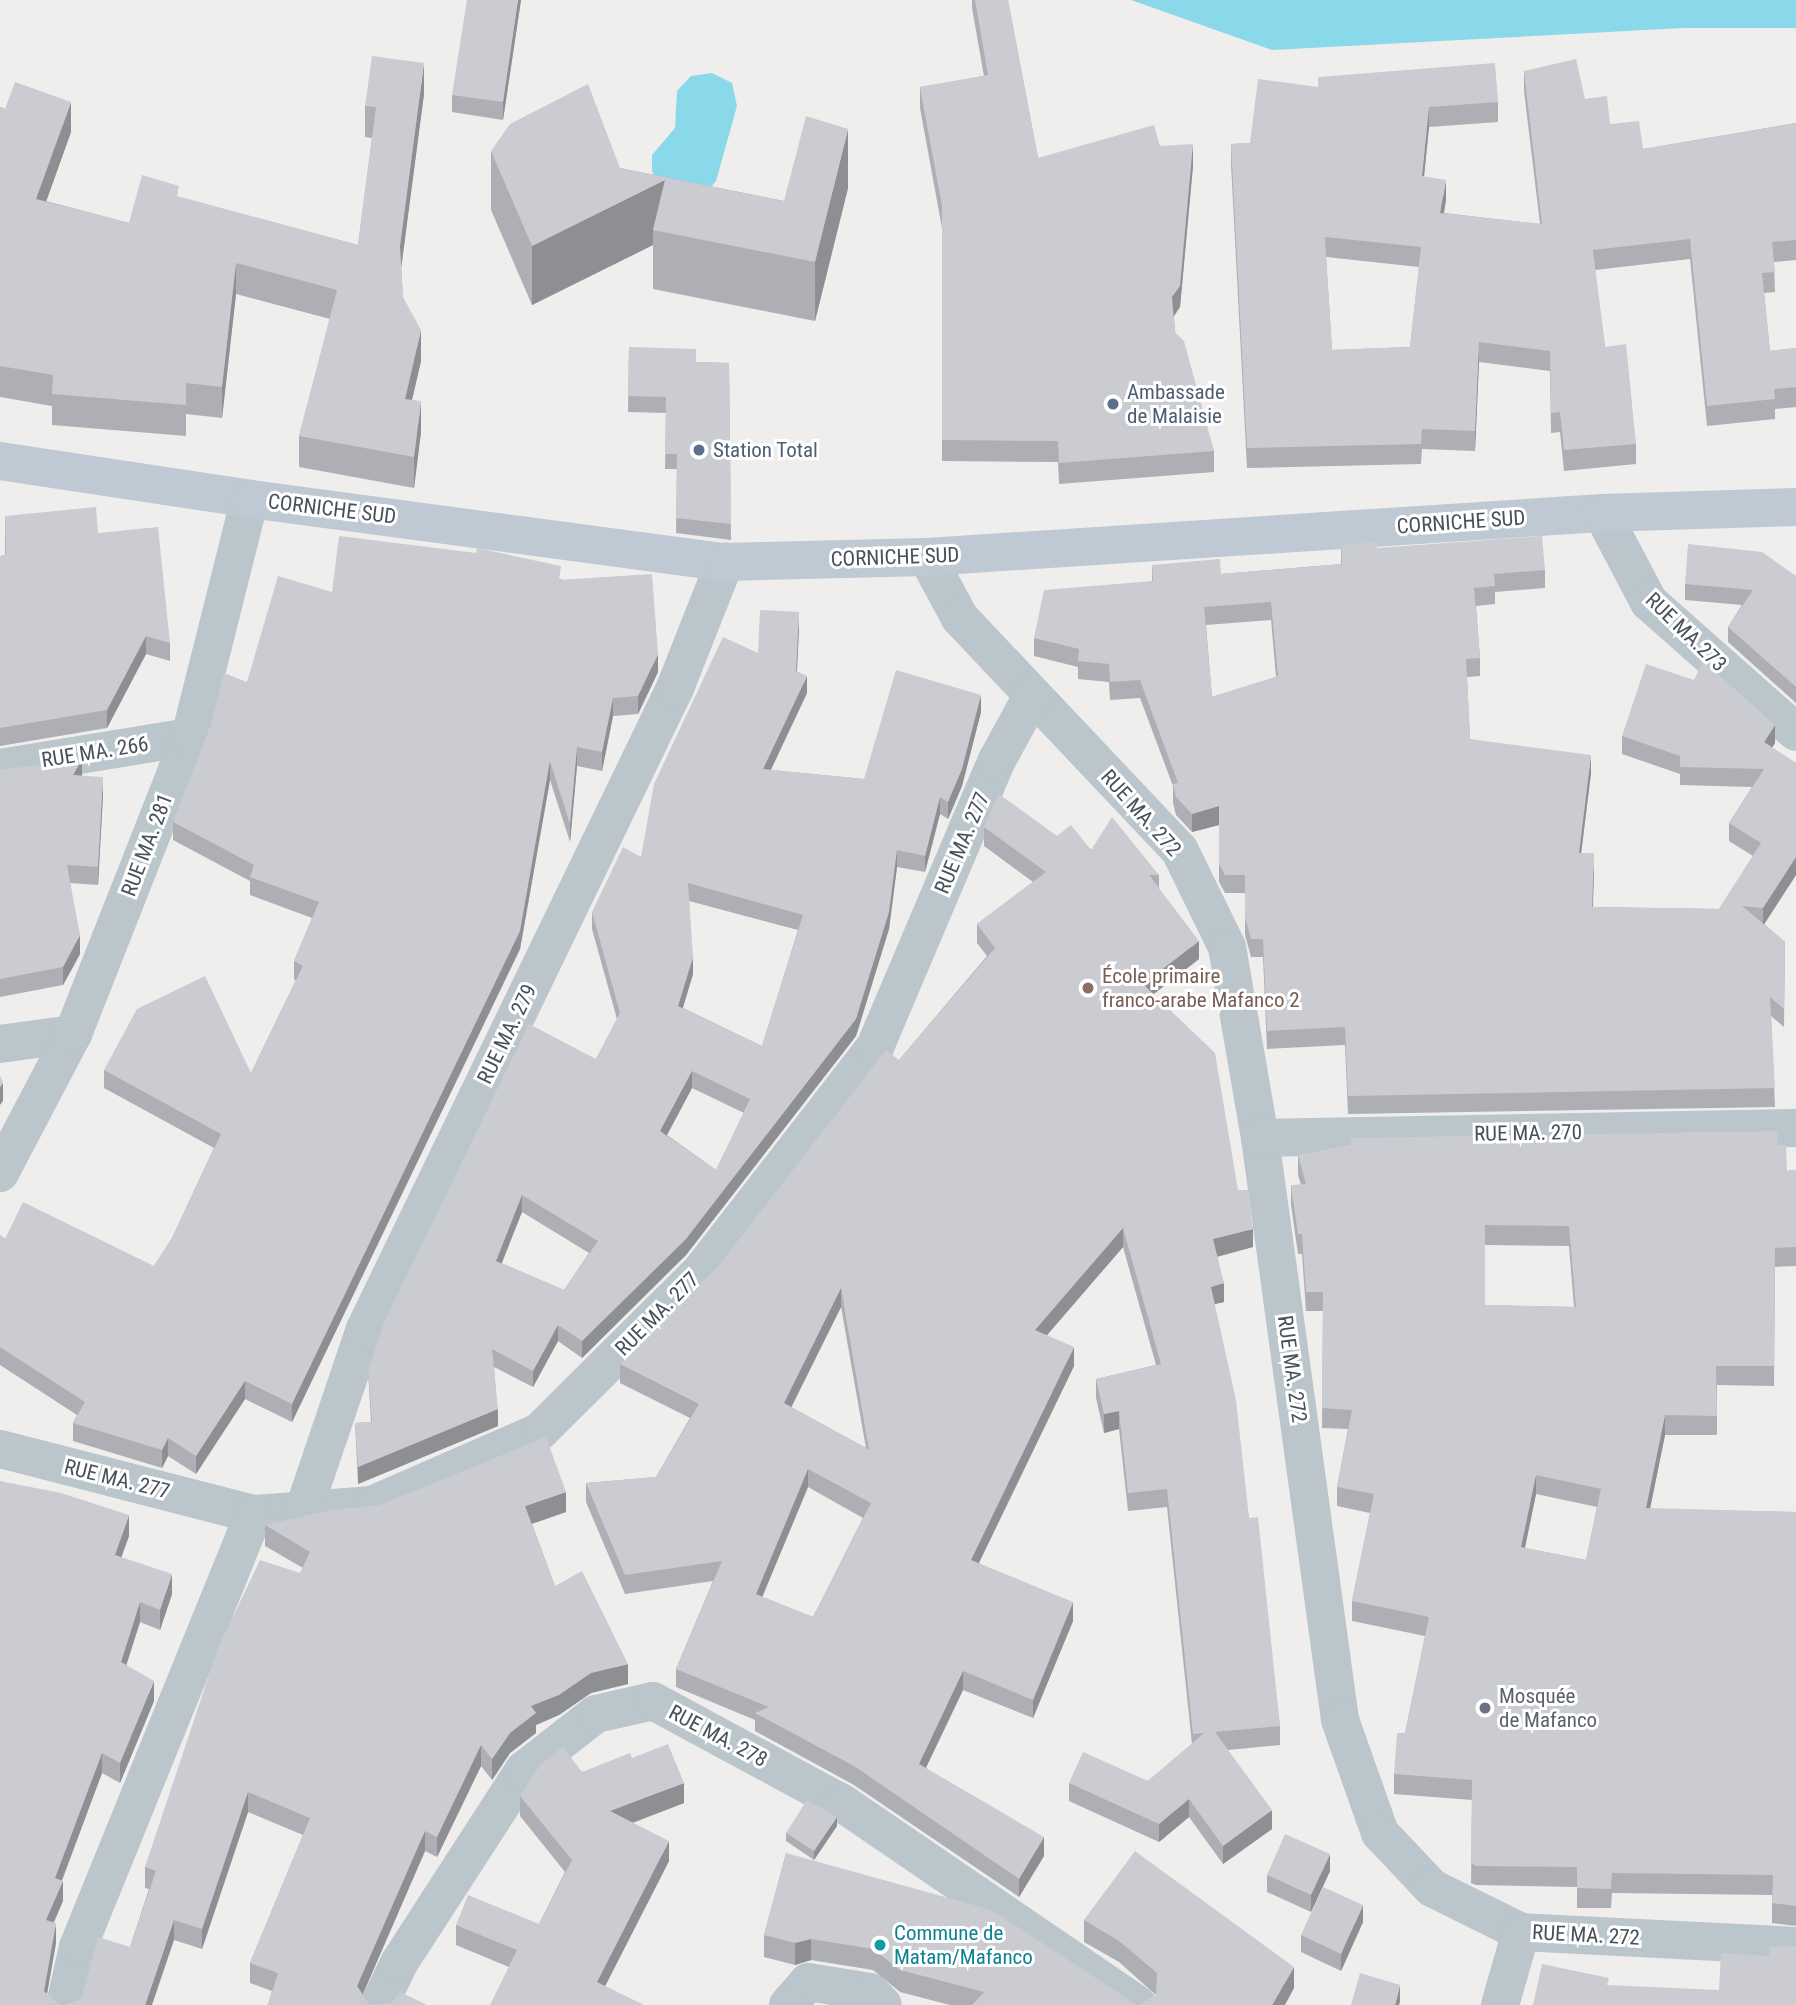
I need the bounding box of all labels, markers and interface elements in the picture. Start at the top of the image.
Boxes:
place label: Ambassade de Malaisie [1127,379,1225,429]
marker: Ambassade de Malaisie [1105,396,1121,412]
place label: Station Total [713,437,818,463]
marker: Station Total [691,442,707,458]
street label: CORNICHE SUD [267,489,397,529]
street label: CORNICHE SUD [1396,505,1526,539]
street label: CORNICHE SUD [830,542,960,572]
street label: RUE MA.273 [1640,587,1732,677]
street label: RUE MA. 266 [40,731,150,773]
street label: RUE MA. 272 [1096,765,1186,861]
street label: RUE MA. 277 [929,788,995,898]
street label: RUE MA. 281 [116,790,178,900]
place label: École primaire franco-arabe Mafanco 2 [1102,963,1300,1013]
street label: RUE MA. 279 [472,980,542,1088]
marker: École primaire franco-arabe Mafanco 2 [1080,980,1096,996]
street label: RUE MA. 270 [1474,1119,1582,1147]
street label: RUE MA. 277 [610,1267,704,1361]
street label: RUE MA. 272 [1272,1314,1312,1424]
street label: RUE MA. 277 [62,1454,172,1504]
place label: Mosquée de Mafanco [1499,1683,1597,1733]
street label: RUE MA. 278 [664,1700,772,1772]
marker: Mosquée de Mafanco [1477,1700,1493,1716]
place label: Commune de Matam/Mafanco [894,1920,1033,1970]
street label: RUE MA. 272 [1532,1920,1640,1950]
marker: Commune de Matam/Mafanco [872,1937,888,1953]

